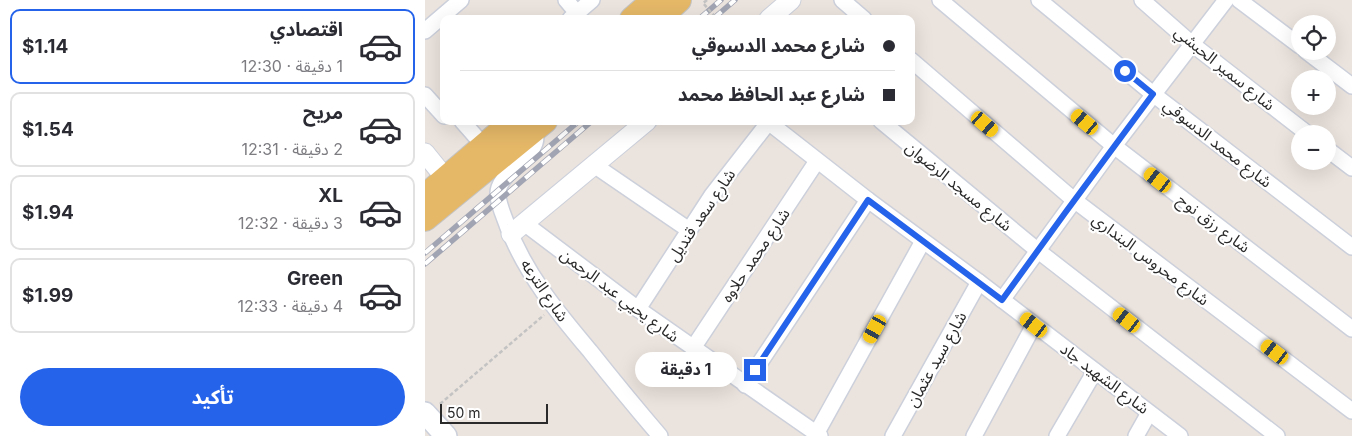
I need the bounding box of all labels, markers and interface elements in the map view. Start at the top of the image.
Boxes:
map controls [1291,15,1336,170]
button: locate [1291,15,1336,60]
text: اقتصادي [270,18,343,41]
street label: شارع سمير الحبشي [1169,21,1279,117]
icon: car [358,24,403,69]
text: شارع محمد الدسوقي [692,34,865,57]
text: $1.14 [22,35,68,58]
text: 1 دقيقة · 12:30 [241,56,343,76]
route start [1114,60,1136,82]
button: + [1291,70,1336,115]
text: شارع عبد الحافظ محمد [678,83,865,106]
street label: شارع محمد الدسوقي [1158,94,1276,194]
text: مريح [303,101,343,124]
icon: car [358,107,403,152]
car [1068,107,1101,137]
car [968,108,1001,140]
text: $1.54 [22,118,74,141]
button: − [1291,125,1336,170]
street label: شارع مسجد الرضوان [900,137,1016,237]
text: 2 دقيقة · 12:31 [241,139,343,159]
street label: شارع سعد قنديل [663,165,742,267]
car [1141,165,1174,195]
text: XL [318,184,343,207]
street label: شارع رزق نوح [1172,189,1254,259]
icon: car [358,190,403,235]
text: $1.94 [22,201,74,224]
street label: شارع محمد حلاوه [716,204,796,308]
street label: شارع محروس البنداري [1087,209,1213,312]
text: 3 دقيقة · 12:32 [238,213,343,233]
street label: شارع يحيي عبد الرحمن [555,244,683,349]
street label: شارع الترعه [514,255,573,327]
text: Green [287,267,343,290]
icon: car [358,273,403,318]
text: $1.99 [22,284,73,307]
text: 4 دقيقة · 12:33 [237,296,343,316]
car [1110,305,1143,335]
street label: شارع سيد عثمان [902,308,973,412]
car [1017,310,1050,340]
car [861,312,888,346]
car [1258,337,1291,367]
street label: شارع الشهيد جاد [1055,338,1153,420]
callout: 1 دقيقة [635,352,737,388]
text: 1 دقيقة [661,359,711,379]
route end [744,359,766,381]
button: تأكيد [20,368,405,426]
scale bar [440,401,547,424]
text: 50 m [447,404,481,421]

